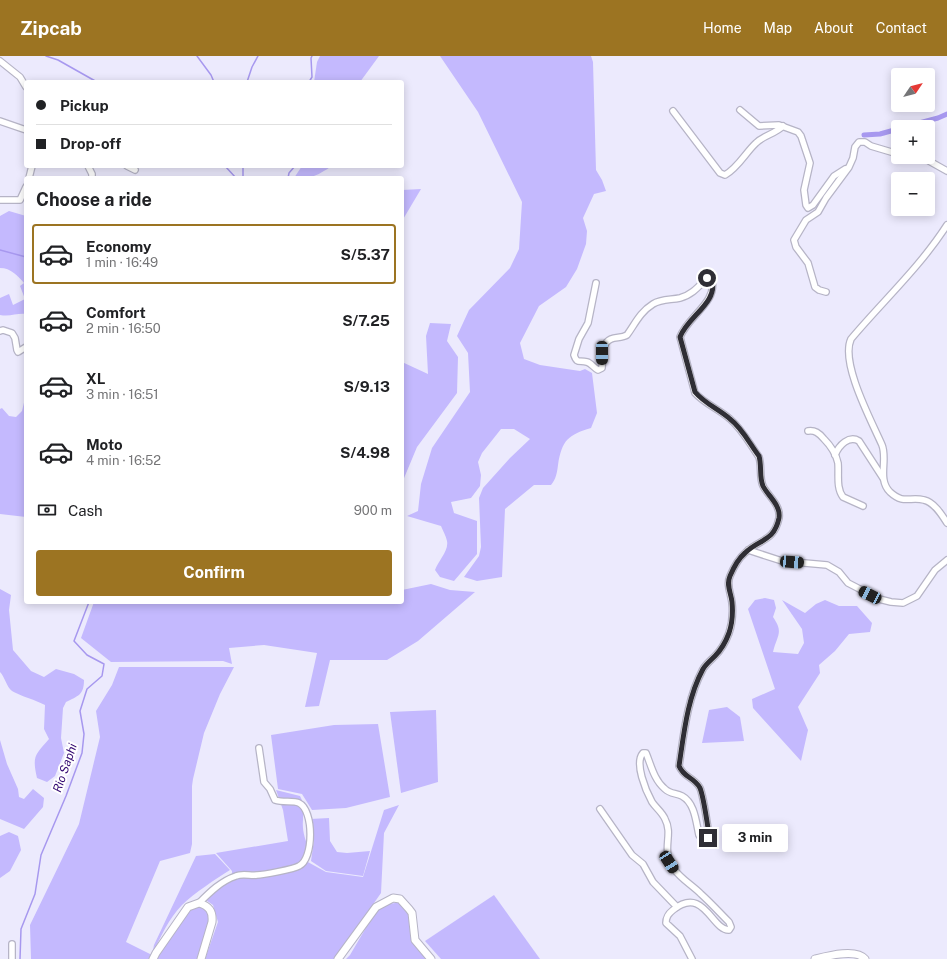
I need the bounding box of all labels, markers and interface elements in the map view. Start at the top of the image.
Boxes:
text: Zipcab [20,17,82,39]
text: Home [703,20,742,36]
text: Map [764,20,792,36]
text: About [814,20,854,36]
text: Contact [876,20,927,36]
north arrow [891,68,935,112]
map controls [891,68,935,216]
text: Pickup [60,97,109,114]
button: + [891,120,935,164]
text: Drop-off [60,135,121,152]
button: − [891,172,935,216]
text: Choose a ride [36,189,152,210]
icon: car [38,236,74,272]
text: Economy [86,238,151,255]
text: S/5.37 [341,246,390,263]
text: 1 min · 16:49 [86,255,158,270]
route start [698,269,716,287]
icon: car [38,302,74,338]
text: Comfort [86,304,146,321]
text: S/7.25 [342,312,390,329]
text: 2 min · 16:50 [86,321,161,336]
car [596,341,608,365]
icon: car [38,368,74,404]
text: XL [86,370,105,387]
text: S/9.13 [344,378,390,395]
text: 3 min · 16:51 [86,387,159,402]
icon: car [38,434,74,470]
text: Moto [86,436,123,453]
text: S/4.98 [340,444,390,461]
text: 4 min · 16:52 [86,453,161,468]
icon: cash [36,499,58,521]
text: Cash [68,502,103,519]
text: 900 m [354,503,392,518]
button: Confirm [36,550,392,596]
car [780,555,804,569]
car [857,584,883,606]
water label: Rio Saphi [50,742,80,794]
callout: 3 min [722,824,788,852]
route end [699,829,717,847]
text: 3 min [738,830,772,845]
car [657,849,681,875]

